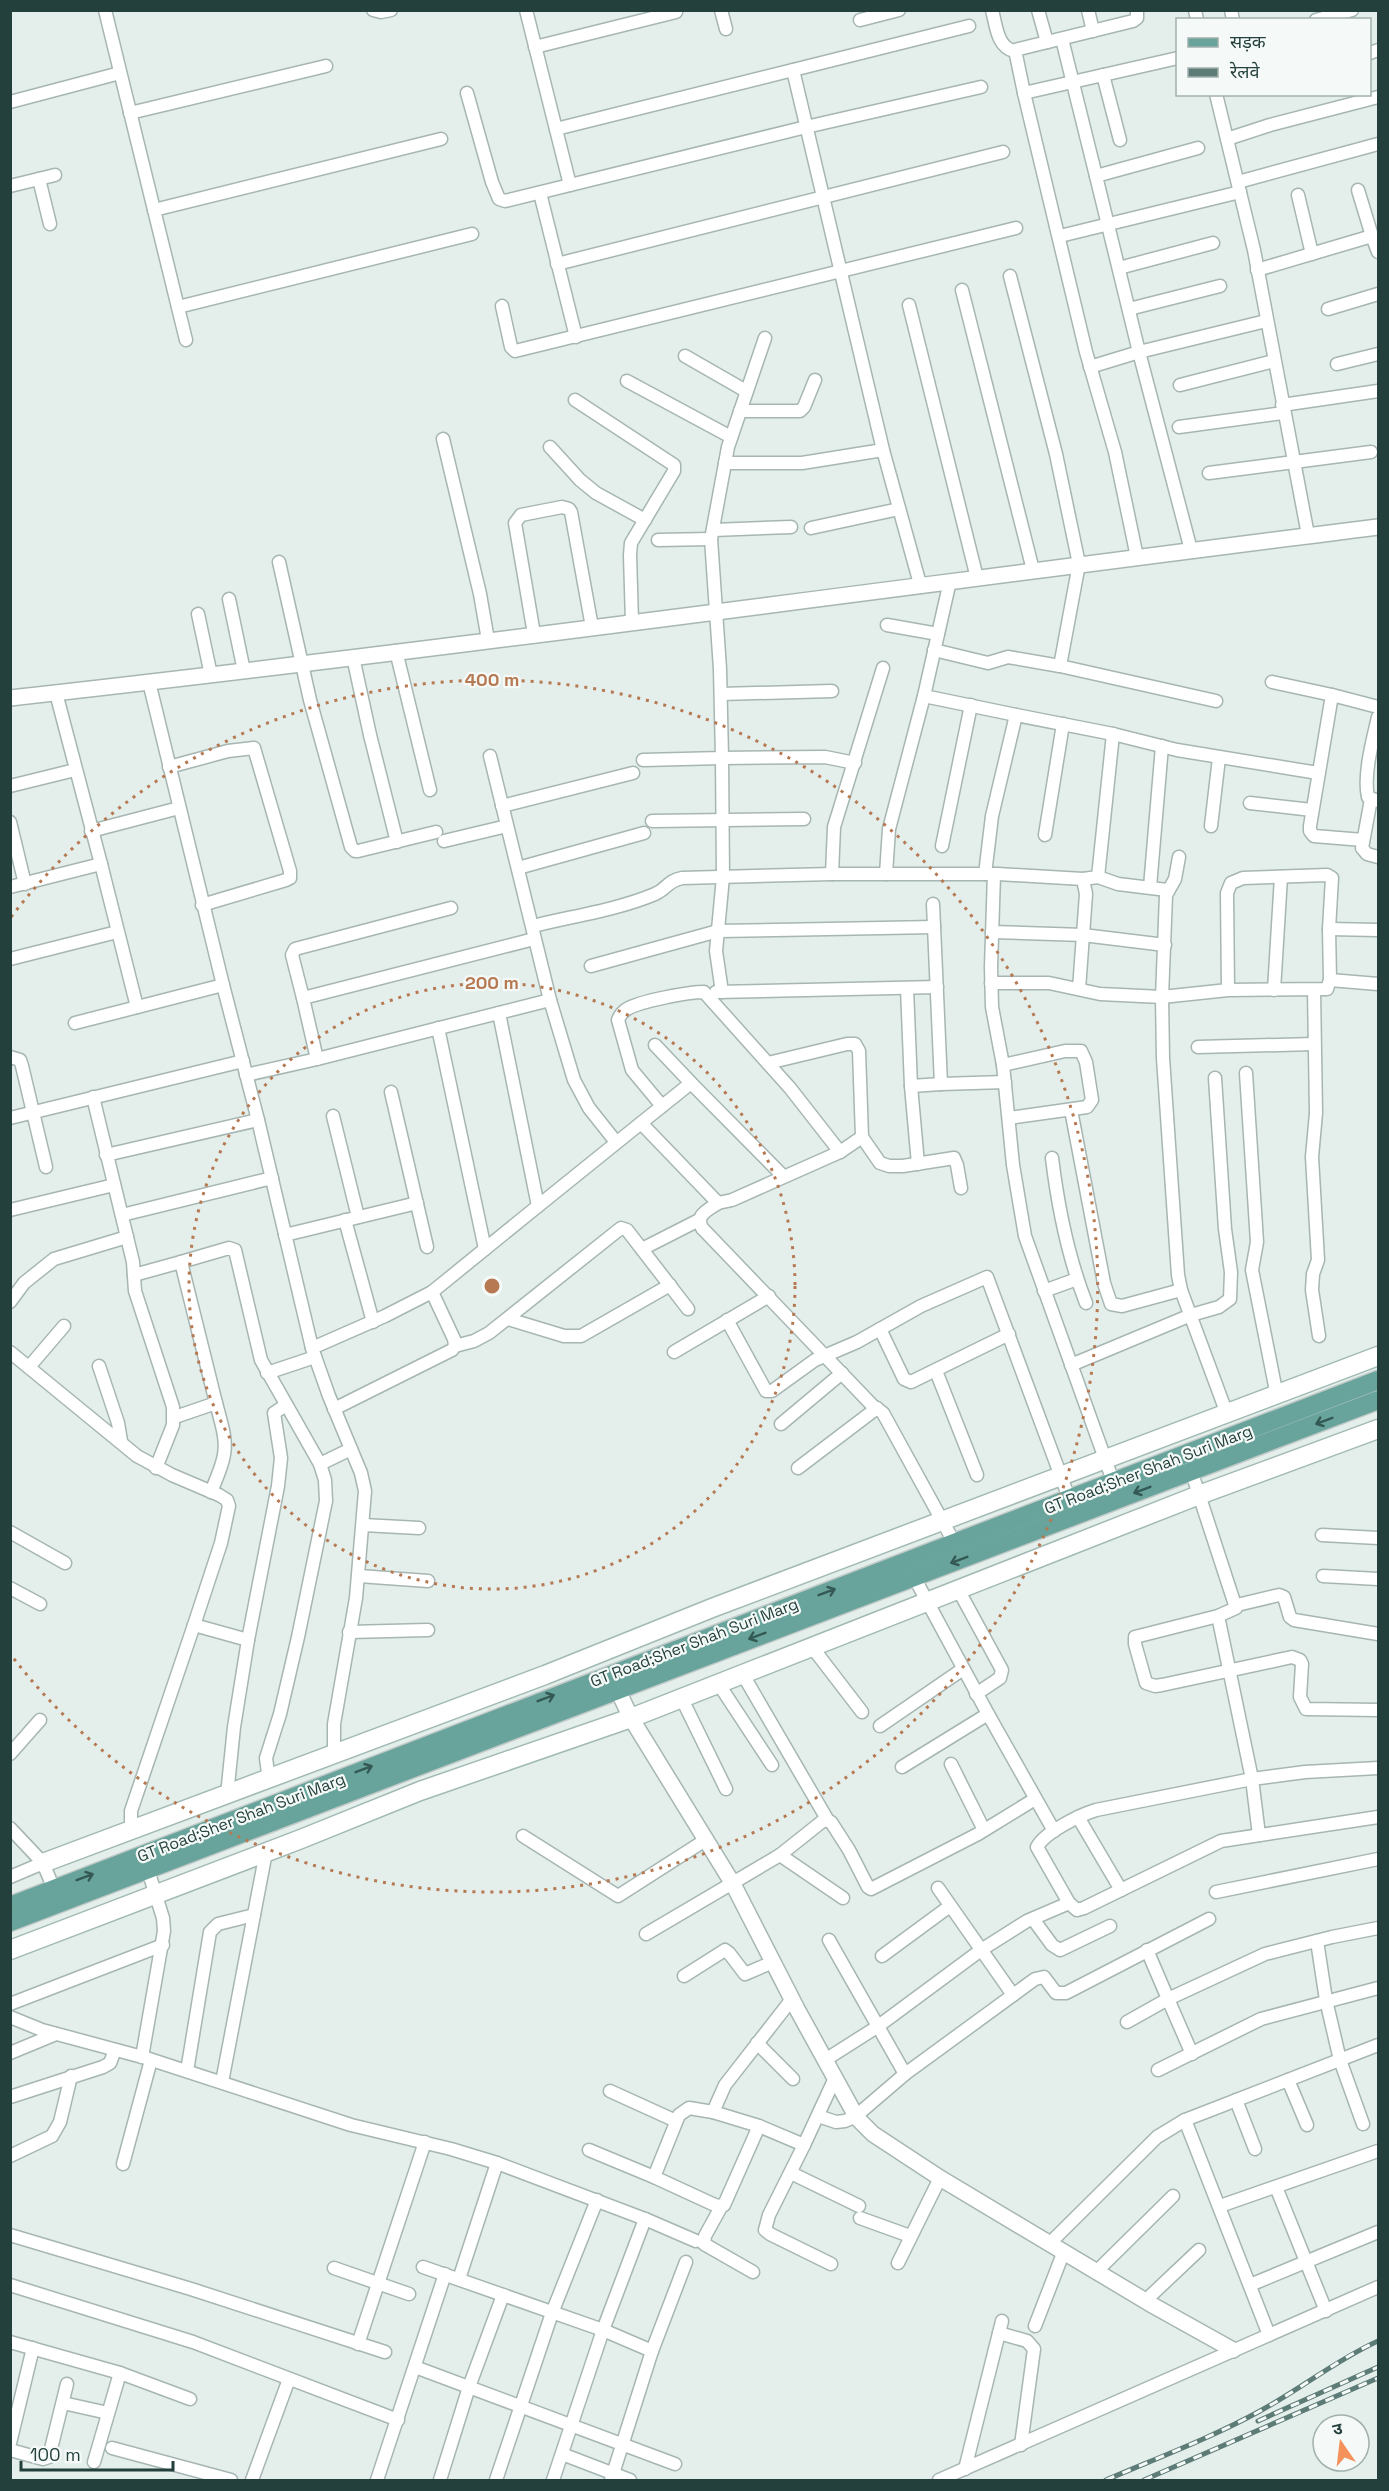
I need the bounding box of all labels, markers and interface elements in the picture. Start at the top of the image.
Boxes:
legend [1176,18,1371,96]
text: सड़क [1230,30,1267,53]
text: रेलवे [1229,60,1261,83]
text: 400 m [465,668,519,691]
text: 200 m [465,971,519,994]
centre of rings [482,1276,502,1296]
one-way arrow [1315,1416,1334,1427]
street label: GT Road;Sher Shah Suri Marg [1041,1420,1255,1519]
one-way arrow [1133,1485,1151,1496]
one-way arrow [951,1555,969,1566]
one-way arrow [817,1586,836,1597]
street label: GT Road;Sher Shah Suri Marg [587,1593,801,1692]
one-way arrow [749,1632,767,1643]
one-way arrow [537,1692,555,1703]
one-way arrow [355,1762,373,1773]
street label: GT Road;Sher Shah Suri Marg [134,1768,348,1867]
one-way arrow [75,1871,93,1882]
north arrow [1311,2413,1371,2473]
text: उ [1330,2417,1345,2440]
scale bar [21,2434,172,2472]
text: 100 m [30,2443,81,2466]

